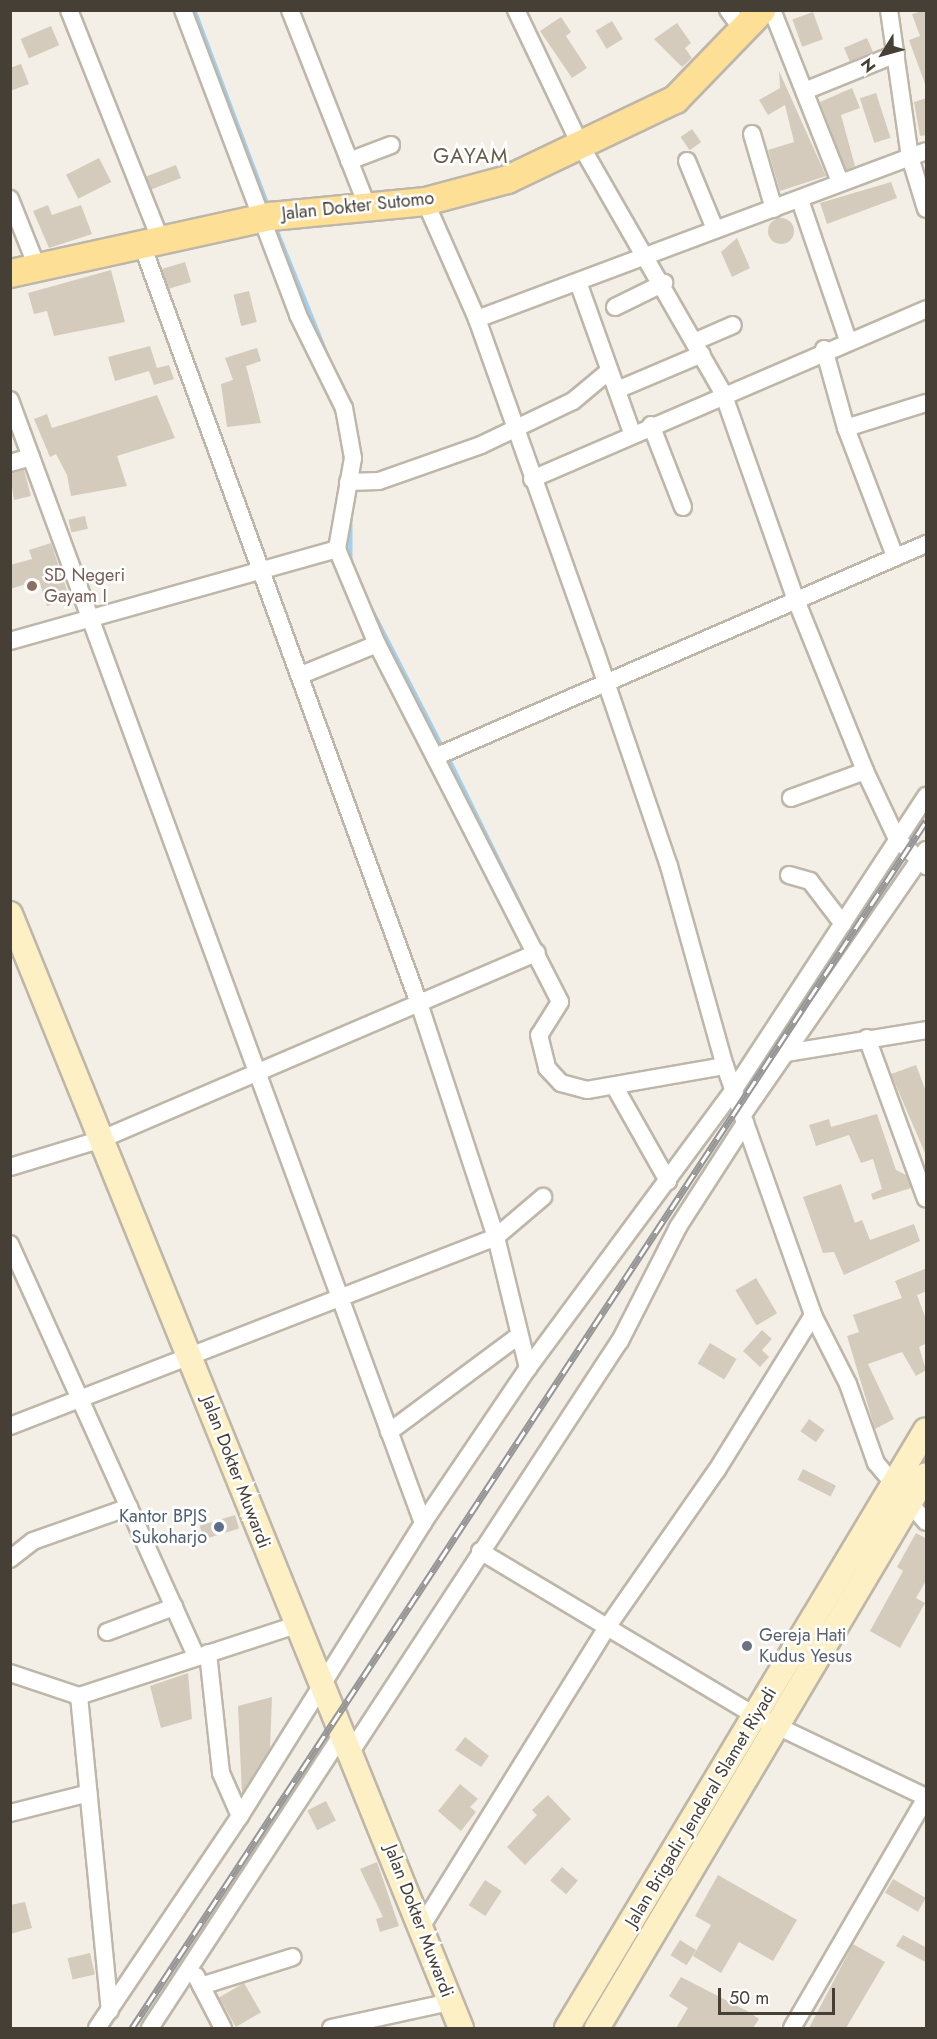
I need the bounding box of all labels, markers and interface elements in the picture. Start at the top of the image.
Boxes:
north arrow [853,24,913,84]
text: N [855,53,881,77]
district label: GAYAM [433,143,509,169]
street label: Jalan Dokter Sutomo [281,187,435,225]
place label: SD Negeri Gayam I [44,565,125,608]
marker: SD Negeri Gayam I [25,579,39,593]
street label: Jalan Dokter Muwardi [197,1393,275,1551]
place label: Kantor BPJS Sukoharjo [119,1506,207,1549]
marker: Kantor BPJS Sukoharjo [212,1520,226,1534]
place label: Gereja Hati Kudus Yesus [759,1625,852,1668]
marker: Gereja Hati Kudus Yesus [740,1639,754,1653]
street label: Jalan Brigadir Jenderal Slamet Riyadi [621,1683,781,1931]
street label: Jalan Dokter Muwardi [380,1842,458,2000]
scale bar [721,1976,838,2014]
text: 50 m [729,1985,769,2011]

